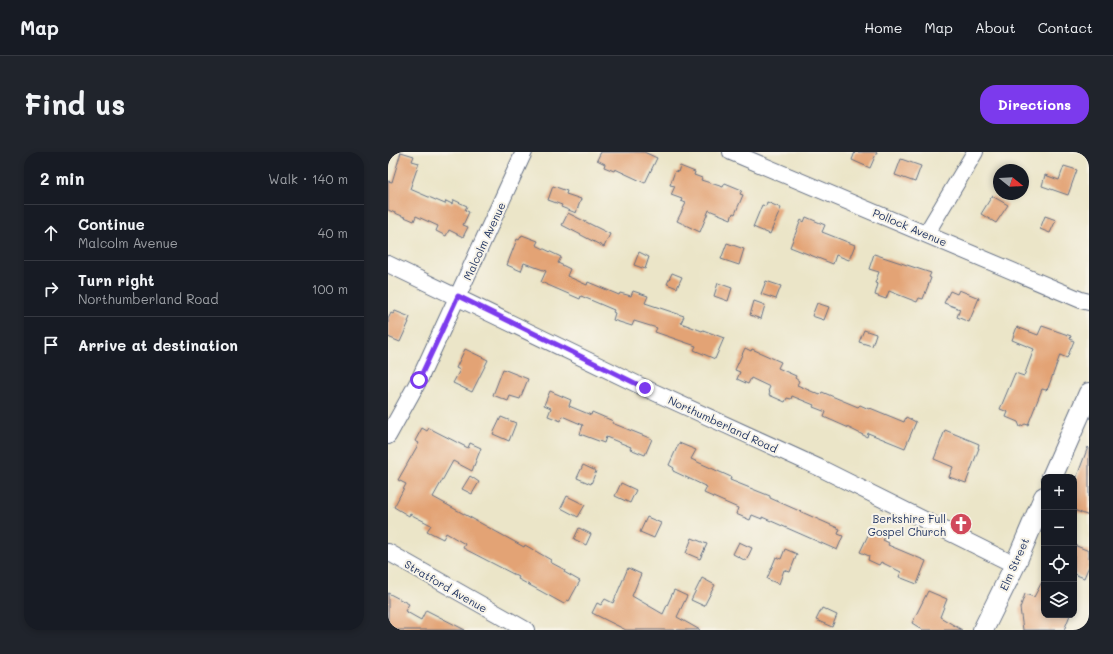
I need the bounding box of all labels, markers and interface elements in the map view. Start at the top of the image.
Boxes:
text: Map [20,15,59,40]
text: Home [864,18,902,37]
text: Map [924,18,953,37]
text: About [975,18,1016,37]
text: Contact [1038,18,1093,37]
button: Directions [980,85,1089,124]
text: Find us [24,86,125,122]
north arrow [993,164,1029,200]
text: 2 min [40,167,85,189]
text: Walk · 140 m [268,170,348,187]
street label: Malcolm Avenue [459,199,509,282]
street label: Pollock Avenue [871,205,950,249]
text: Continue [78,214,145,234]
icon: ahead [40,222,62,244]
text: 40 m [318,224,348,241]
text: Malcolm Avenue [78,234,178,251]
text: Turn right [78,270,155,290]
icon: right [40,278,62,300]
text: 100 m [312,280,348,297]
text: Northumberland Road [78,290,219,307]
icon: arrive [40,334,62,356]
text: Arrive at destination [78,335,238,355]
route start [410,371,428,389]
route end [636,379,654,397]
street label: Northumberland Road [666,392,780,456]
map controls [1041,474,1077,618]
button: + [1041,474,1077,510]
button: − [1041,510,1077,546]
place label: Berkshire Full Gospel Church [868,511,946,539]
church icon: Berkshire Full Gospel Church [948,511,974,537]
street label: Elm Street [996,535,1032,593]
button: locate [1041,546,1077,582]
street label: Stratford Avenue [402,556,490,616]
button: layers [1041,582,1077,618]

